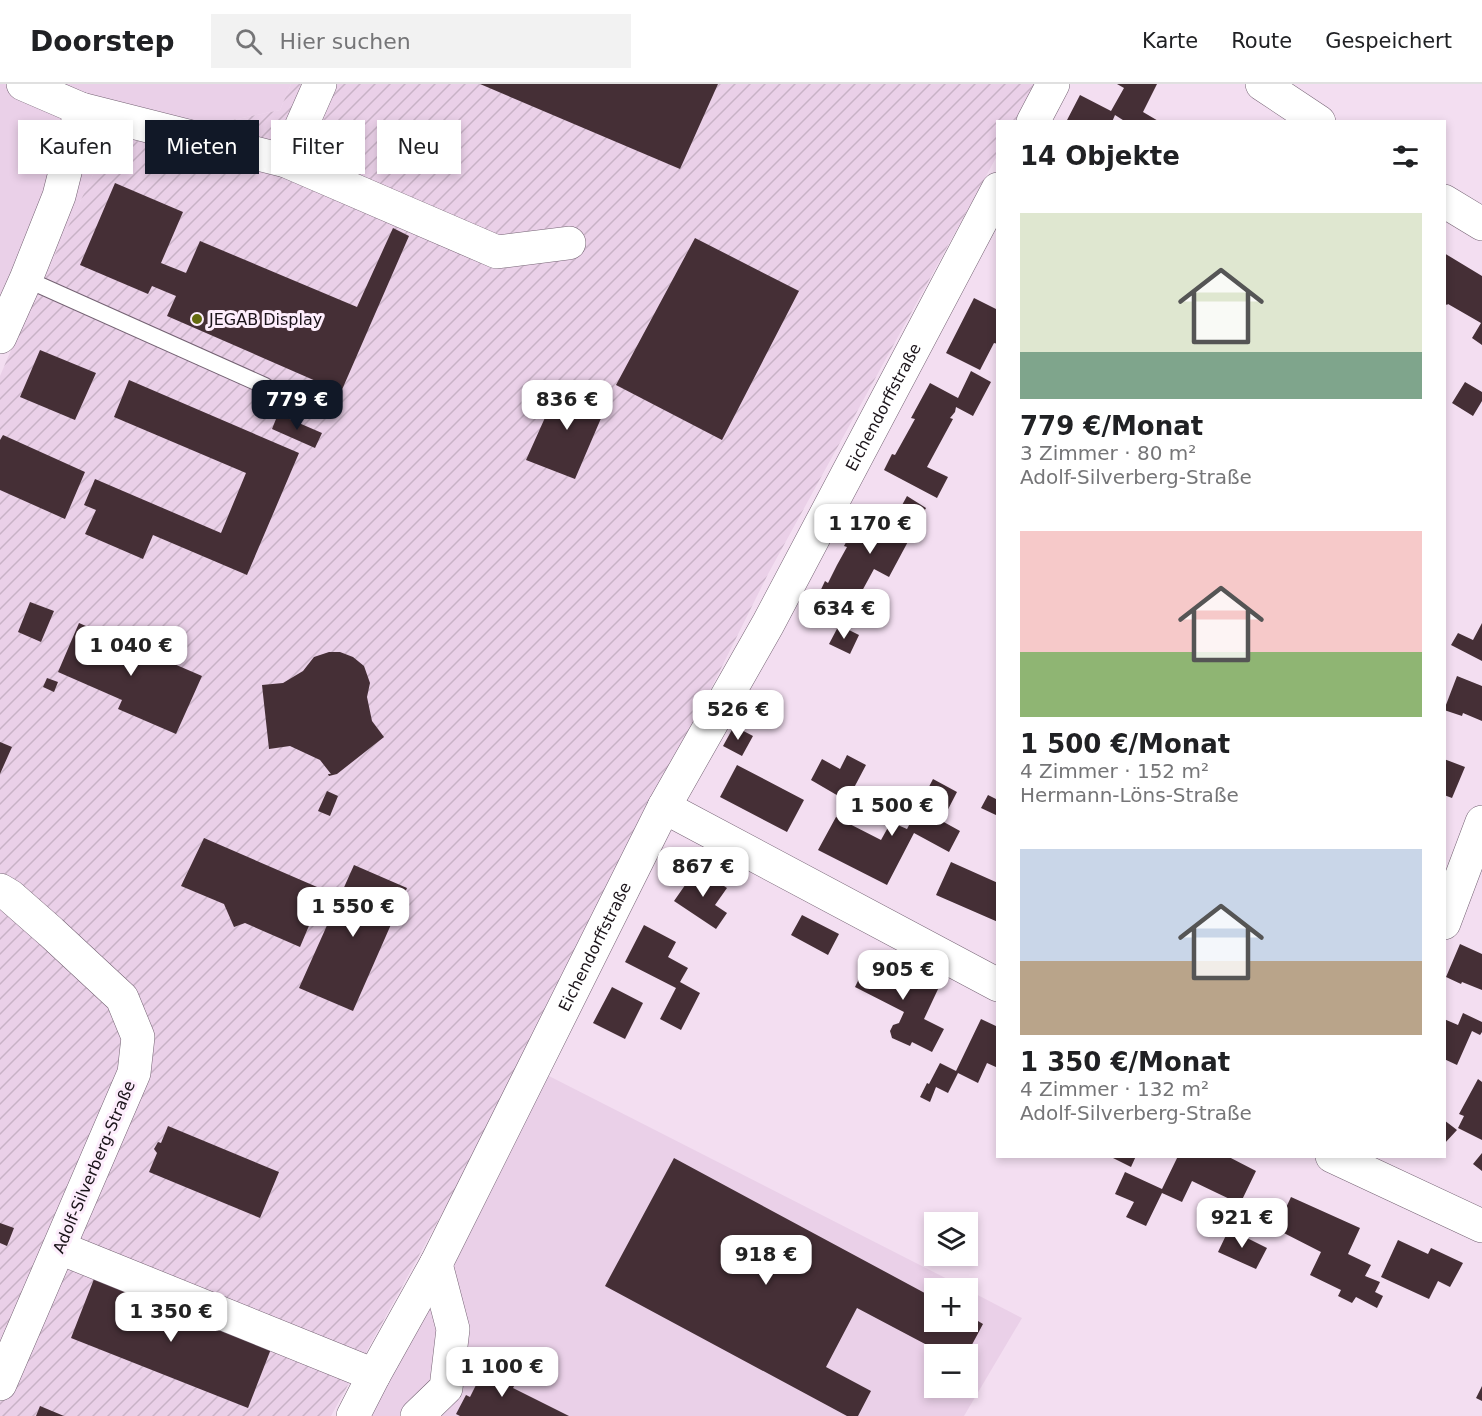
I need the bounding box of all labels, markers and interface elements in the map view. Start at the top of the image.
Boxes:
search box [211,14,631,68]
text: Doorstep [30,25,175,58]
icon: search [232,25,265,58]
text: Hier suchen [280,29,411,54]
text: Karte [1142,29,1198,53]
text: Route [1231,29,1292,53]
text: Gespeichert [1325,29,1452,53]
chip: Kaufen [18,120,133,174]
chip: Mieten [145,120,259,174]
chip: Filter [271,120,365,174]
chip: Neu [377,120,461,174]
icon: filters [1389,140,1422,173]
text: 14 Objekte [1020,141,1180,171]
icon: home [1167,252,1275,360]
place label: JEGAB Display [208,310,322,329]
marker: JEGAB Display [190,312,204,326]
street label: Eichendorffstraße [841,340,924,474]
pin: 779 € [255,380,339,431]
pin: 836 € [525,380,609,431]
text: 779 € [266,387,328,411]
text: 836 € [536,387,598,411]
text: 779 €/Monat [1020,411,1203,441]
text: 3 Zimmer · 80 m² [1020,441,1196,465]
text: Adolf-Silverberg-Straße [1020,465,1252,489]
pin: 1 170 € [815,504,925,555]
text: 1 170 € [828,511,912,535]
icon: home [1167,570,1275,678]
pin: 634 € [802,589,886,640]
text: 634 € [813,596,875,620]
pin: 1 040 € [76,626,186,677]
text: 1 040 € [89,633,173,657]
pin: 526 € [696,690,780,741]
text: 526 € [707,697,769,721]
text: 1 500 €/Monat [1020,729,1230,759]
text: 4 Zimmer · 152 m² [1020,759,1209,783]
text: Hermann-Löns-Straße [1020,783,1239,807]
pin: 1 500 € [837,786,947,837]
text: 1 500 € [850,793,934,817]
pin: 867 € [661,847,745,898]
text: 867 € [672,854,734,878]
street label: Eichendorffstraße [554,879,635,1014]
pin: 1 550 € [298,887,408,938]
icon: home [1167,888,1275,996]
text: 1 550 € [311,894,395,918]
pin: 905 € [861,950,945,1001]
text: 905 € [872,957,934,981]
text: 1 350 €/Monat [1020,1047,1230,1077]
text: 4 Zimmer · 132 m² [1020,1077,1209,1101]
street label: Adolf-Silverberg-Straße [49,1078,139,1256]
text: Adolf-Silverberg-Straße [1020,1101,1252,1125]
pin: 921 € [1200,1198,1284,1249]
text: 921 € [1211,1205,1273,1229]
map controls [924,1212,978,1398]
button: layers [924,1212,978,1266]
pin: 918 € [724,1235,808,1286]
text: 918 € [735,1242,797,1266]
button: + [924,1278,978,1332]
pin: 1 350 € [116,1292,226,1343]
text: 1 350 € [129,1299,213,1323]
button: − [924,1344,978,1398]
pin: 1 100 € [447,1347,557,1398]
text: 1 100 € [460,1354,544,1378]

